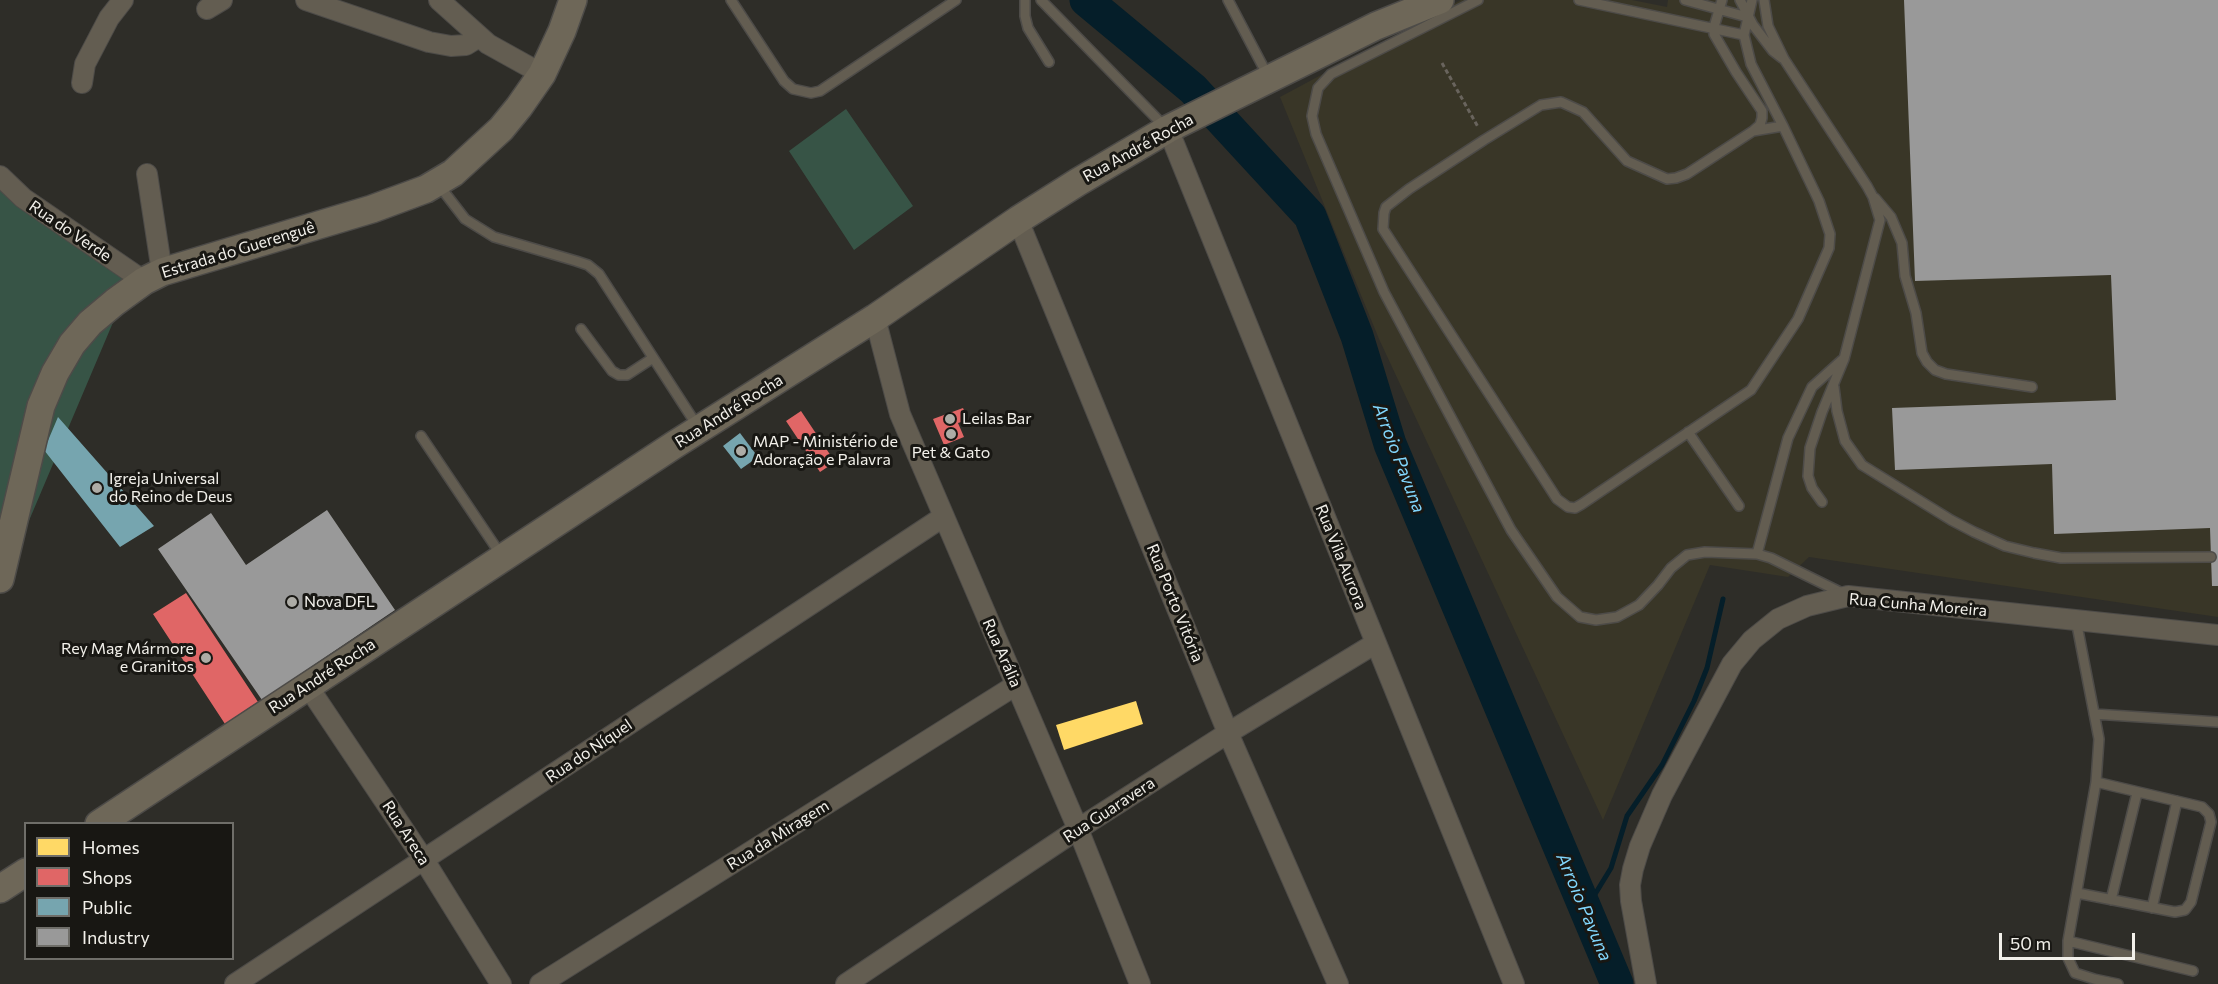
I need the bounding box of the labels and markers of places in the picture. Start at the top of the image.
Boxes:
place label: Leilas Bar [962,409,1032,429]
marker: Leilas Bar [943,412,957,426]
marker: Pet & Gato [944,427,958,441]
place label: MAP - Ministério de Adoração e Palavra [753,432,898,470]
place label: Pet & Gato [912,443,990,463]
marker: MAP - Ministério de Adoração e Palavra [734,444,748,458]
place label: Igreja Universal do Reino de Deus [109,469,233,507]
marker: Igreja Universal do Reino de Deus [90,481,104,495]
place label: Nova DFL [304,592,375,612]
marker: Nova DFL [285,595,299,609]
place label: Rey Mag Mármore e Granitos [61,639,194,677]
marker: Rey Mag Mármore e Granitos [199,651,213,665]

